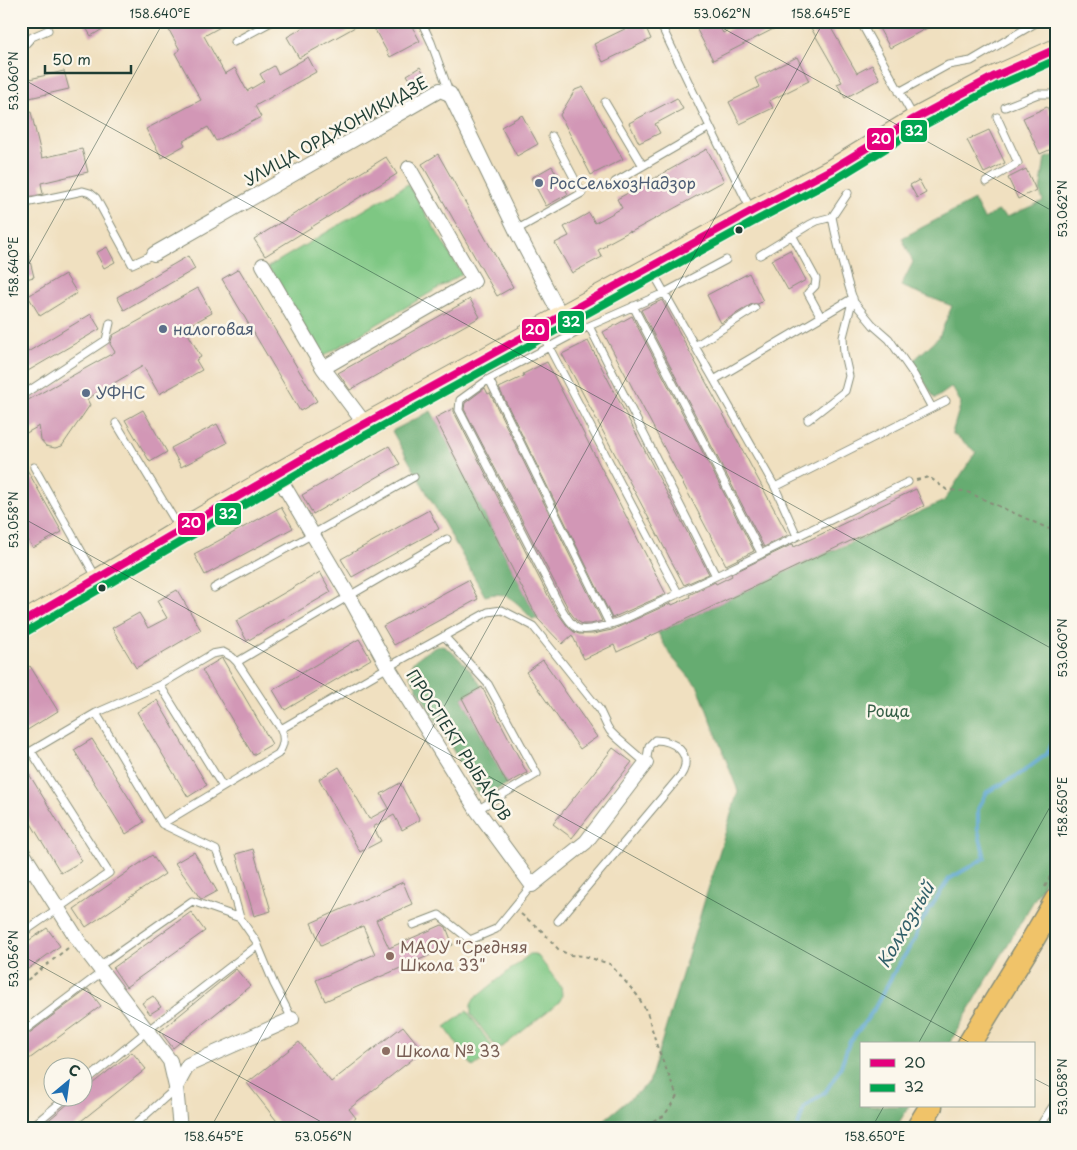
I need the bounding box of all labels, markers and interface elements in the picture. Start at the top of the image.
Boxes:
text: 158.640°E [130,4,190,22]
text: 53.062°N [693,4,751,22]
text: 158.645°E [791,4,851,22]
scale bar [45,42,131,74]
text: 50 m [52,47,91,70]
text: 53.060°N [4,51,22,111]
street label: УЛИЦА ОРДЖОНИКИДЗЕ [239,69,432,191]
line badge: 32 [900,119,928,143]
text: 32 [905,120,924,141]
line badge: 20 [866,127,895,151]
text: 20 [871,128,891,149]
place label: РосСельхозНадзор [549,170,696,194]
marker: РосСельхозНадзор [533,177,545,189]
text: 53.062°N [1053,180,1071,238]
unlabelled marker [734,225,744,235]
text: 158.640°E [4,237,22,297]
line badge: 32 [557,310,585,334]
text: 32 [562,311,581,332]
place label: налоговая [173,316,254,340]
line badge: 20 [521,318,550,342]
text: 20 [525,319,545,340]
marker: налоговая [157,323,169,335]
place label: УФНС [96,380,146,404]
marker: УФНС [80,387,92,399]
text: 53.058°N [4,491,22,549]
line badge: 32 [214,502,242,526]
text: 32 [219,503,238,524]
line badge: 20 [177,512,206,536]
text: 20 [181,512,201,533]
unlabelled marker [97,583,107,593]
text: 53.060°N [1053,618,1071,678]
street label: ПРОСПЕКТ РЫБАКОВ [402,664,518,825]
park label: Роща [867,698,909,722]
text: 158.650°E [1053,777,1071,837]
water label: Колхозный [869,874,941,972]
text: 53.056°N [4,930,22,988]
place label: МАОУ "Средняя Школа 33" [400,934,528,976]
marker: МАОУ "Средняя Школа 33" [384,950,396,962]
place label: Школа № 33 [396,1038,500,1062]
legend [860,1042,1034,1108]
marker: Школа № 33 [380,1045,392,1057]
text: 20 [904,1050,925,1073]
north arrow [42,1058,92,1108]
text: С [65,1058,84,1082]
text: 53.058°N [1053,1058,1071,1116]
text: 32 [904,1074,924,1097]
text: 158.645°E [184,1127,244,1145]
text: 53.056°N [294,1127,352,1145]
text: 158.650°E [845,1127,905,1145]

